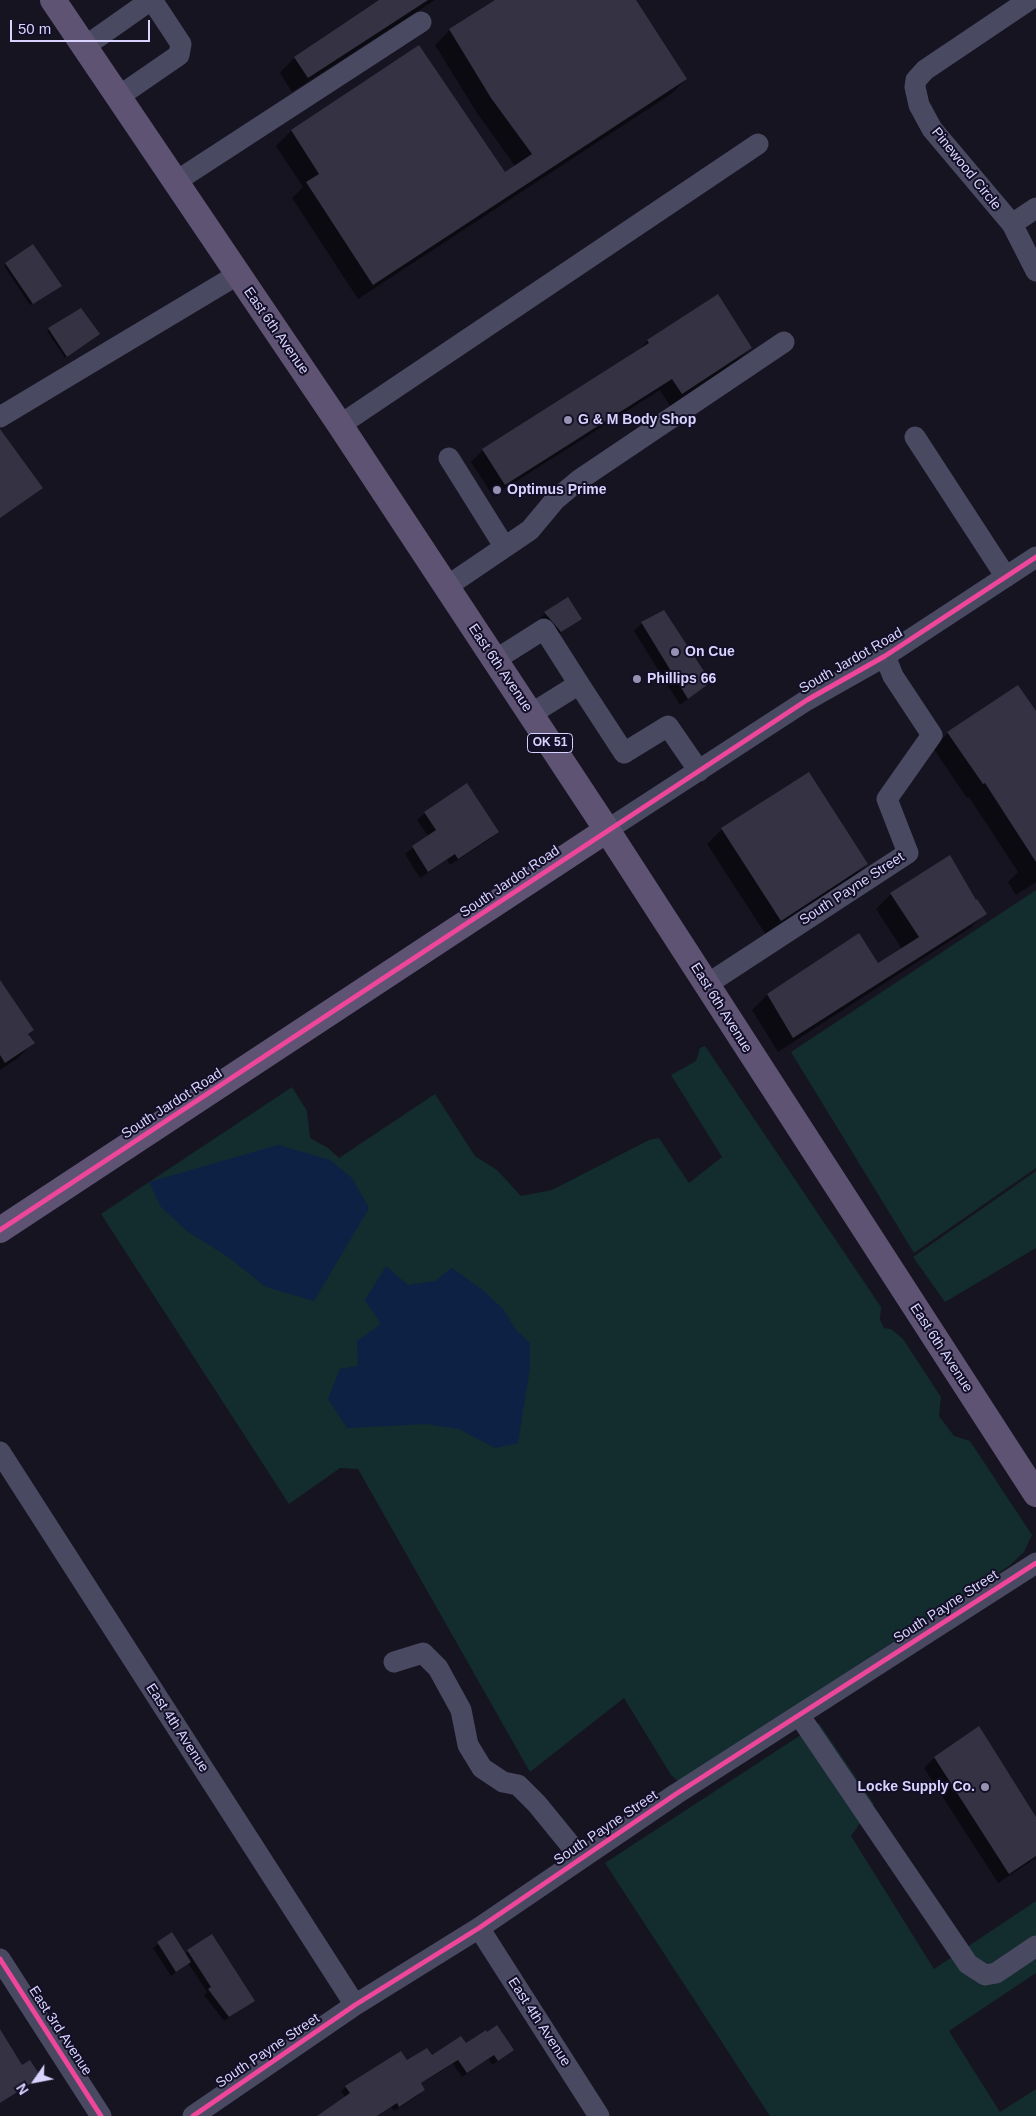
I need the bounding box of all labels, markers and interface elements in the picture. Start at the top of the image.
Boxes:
scale bar [12,10,152,42]
text: 50 m [18,20,51,37]
street label: Pinewood Circle [928,124,1004,214]
street label: East 6th Avenue [240,284,312,378]
place label: G & M Body Shop [578,412,696,428]
marker: G & M Body Shop [562,414,574,426]
place label: Optimus Prime [507,482,607,498]
marker: Optimus Prime [491,484,503,496]
street label: East 6th Avenue [464,621,536,715]
street label: South Jardot Road [796,625,906,697]
place label: On Cue [685,644,735,660]
marker: On Cue [669,646,681,658]
place label: Phillips 66 [647,671,716,687]
marker: Phillips 66 [631,673,643,685]
road number: OK 51 [528,734,572,752]
street label: South Jardot Road [457,842,563,922]
street label: South Payne Street [797,849,907,929]
street label: East 6th Avenue [687,960,755,1056]
street label: South Jardot Road [118,1065,226,1143]
street label: East 6th Avenue [906,1300,976,1396]
street label: South Payne Street [891,1567,1001,1647]
street label: East 4th Avenue [142,1680,212,1776]
place label: Locke Supply Co. [858,1779,975,1795]
marker: Locke Supply Co. [979,1781,991,1793]
street label: South Payne Street [551,1787,661,1869]
street label: East 4th Avenue [504,1974,574,2070]
street label: East 3rd Avenue [25,1983,95,2079]
street label: South Payne Street [213,2010,323,2092]
north arrow [10,2056,60,2106]
text: N [13,2081,32,2098]

